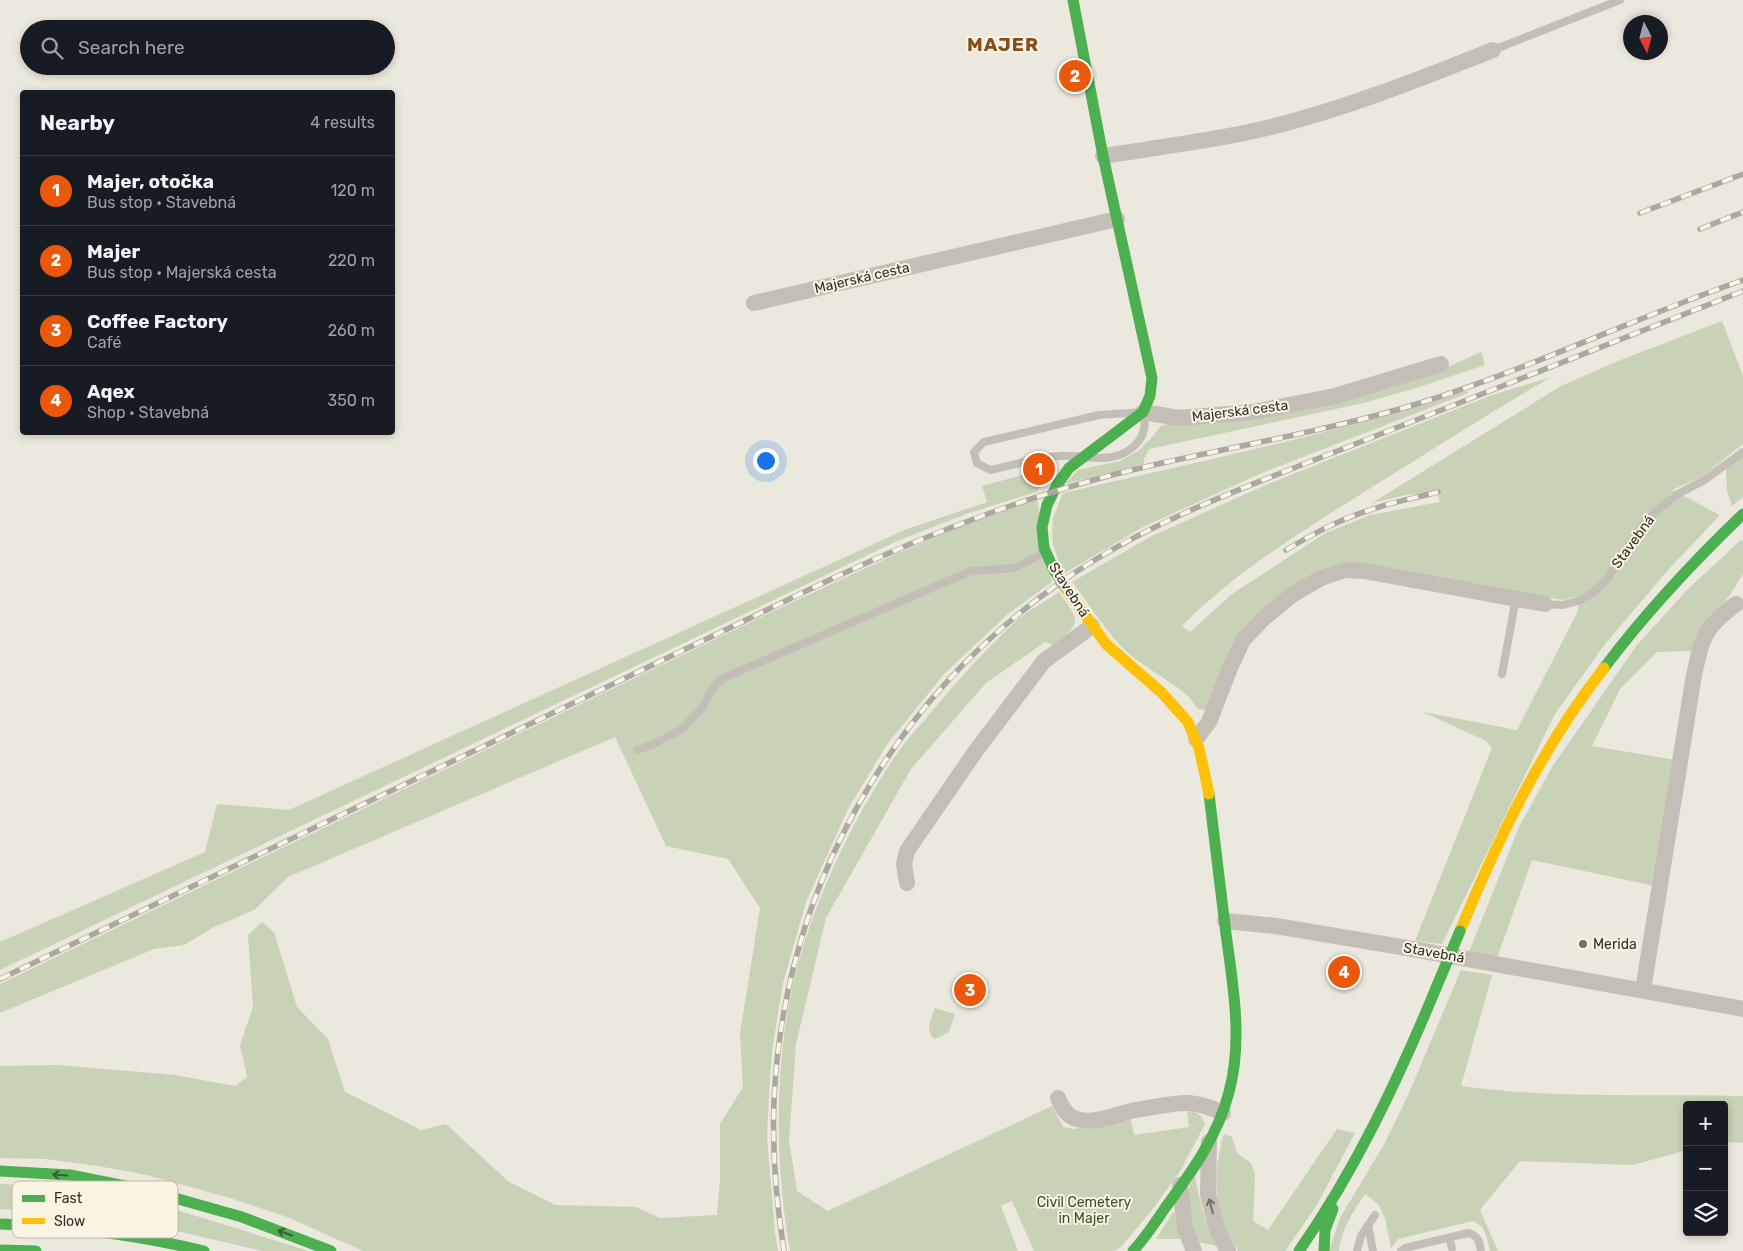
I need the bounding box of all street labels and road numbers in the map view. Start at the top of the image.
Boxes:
street label: Majerská cesta [813,259,911,297]
street label: Majerská cesta [1191,397,1289,425]
street label: Stavebná [1608,512,1658,572]
street label: Stavebná [1045,560,1093,620]
street label: Stavebná [1402,939,1466,967]

